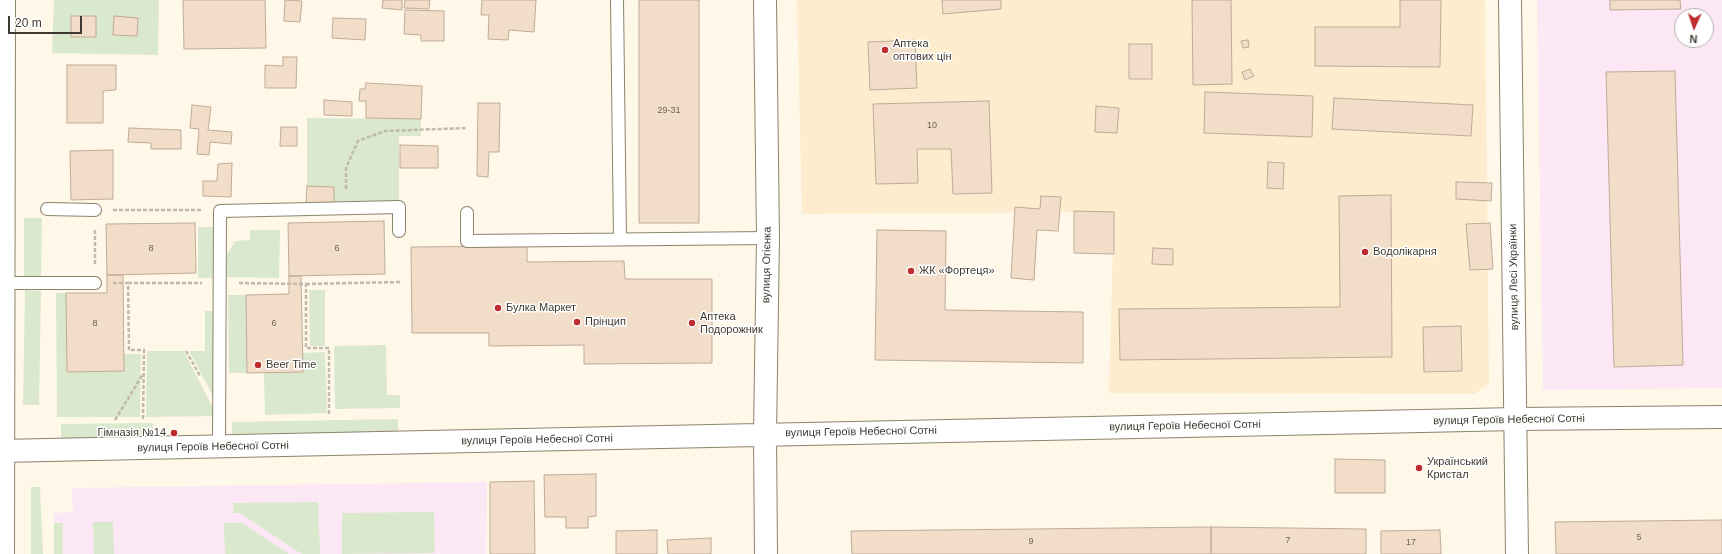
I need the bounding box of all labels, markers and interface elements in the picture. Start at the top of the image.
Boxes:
scale bar [10,8,84,34]
north arrow [1674,8,1714,48]
text: 20 m [15,16,42,30]
text: N [1689,33,1698,45]
place label: Аптека оптових цін [893,37,951,63]
marker: Аптека оптових цін [880,45,890,55]
house number: 29-31 [657,106,681,116]
house number: 10 [927,121,937,131]
street label: вулиця Лесі Українки [1506,224,1522,330]
street label: вулиця Огієнка [760,227,774,303]
house number: 8 [148,244,154,254]
house number: 6 [334,244,340,254]
place label: Водолікарня [1373,245,1437,259]
marker: Водолікарня [1360,247,1370,257]
place label: ЖК «Фортеця» [919,264,995,278]
marker: ЖК «Фортеця» [906,266,916,276]
place label: Булка Маркет [506,301,576,315]
marker: Булка Маркет [493,303,503,313]
place label: Аптека Подорожник [700,310,763,336]
place label: Прінцип [585,315,626,329]
marker: Прінцип [572,317,582,327]
marker: Аптека Подорожник [687,318,697,328]
house number: 8 [92,319,98,329]
house number: 6 [271,319,277,329]
place label: Beer Time [266,358,316,372]
marker: Beer Time [253,360,263,370]
street label: вулиця Героїв Небесної Сотні [1433,412,1585,428]
street label: вулиця Героїв Небесної Сотні [1109,418,1261,434]
street label: вулиця Героїв Небесної Сотні [785,424,937,440]
place label: Гімназія №14 [97,426,166,440]
marker: Гімназія №14 [169,428,179,438]
street label: вулиця Героїв Небесної Сотні [461,432,613,448]
street label: вулиця Героїв Небесної Сотні [137,439,289,455]
place label: Український Кристал [1427,455,1488,481]
marker: Український Кристал [1414,463,1424,473]
house number: 5 [1636,533,1642,543]
house number: 7 [1285,536,1291,546]
house number: 9 [1028,537,1034,547]
house number: 17 [1406,538,1416,548]

